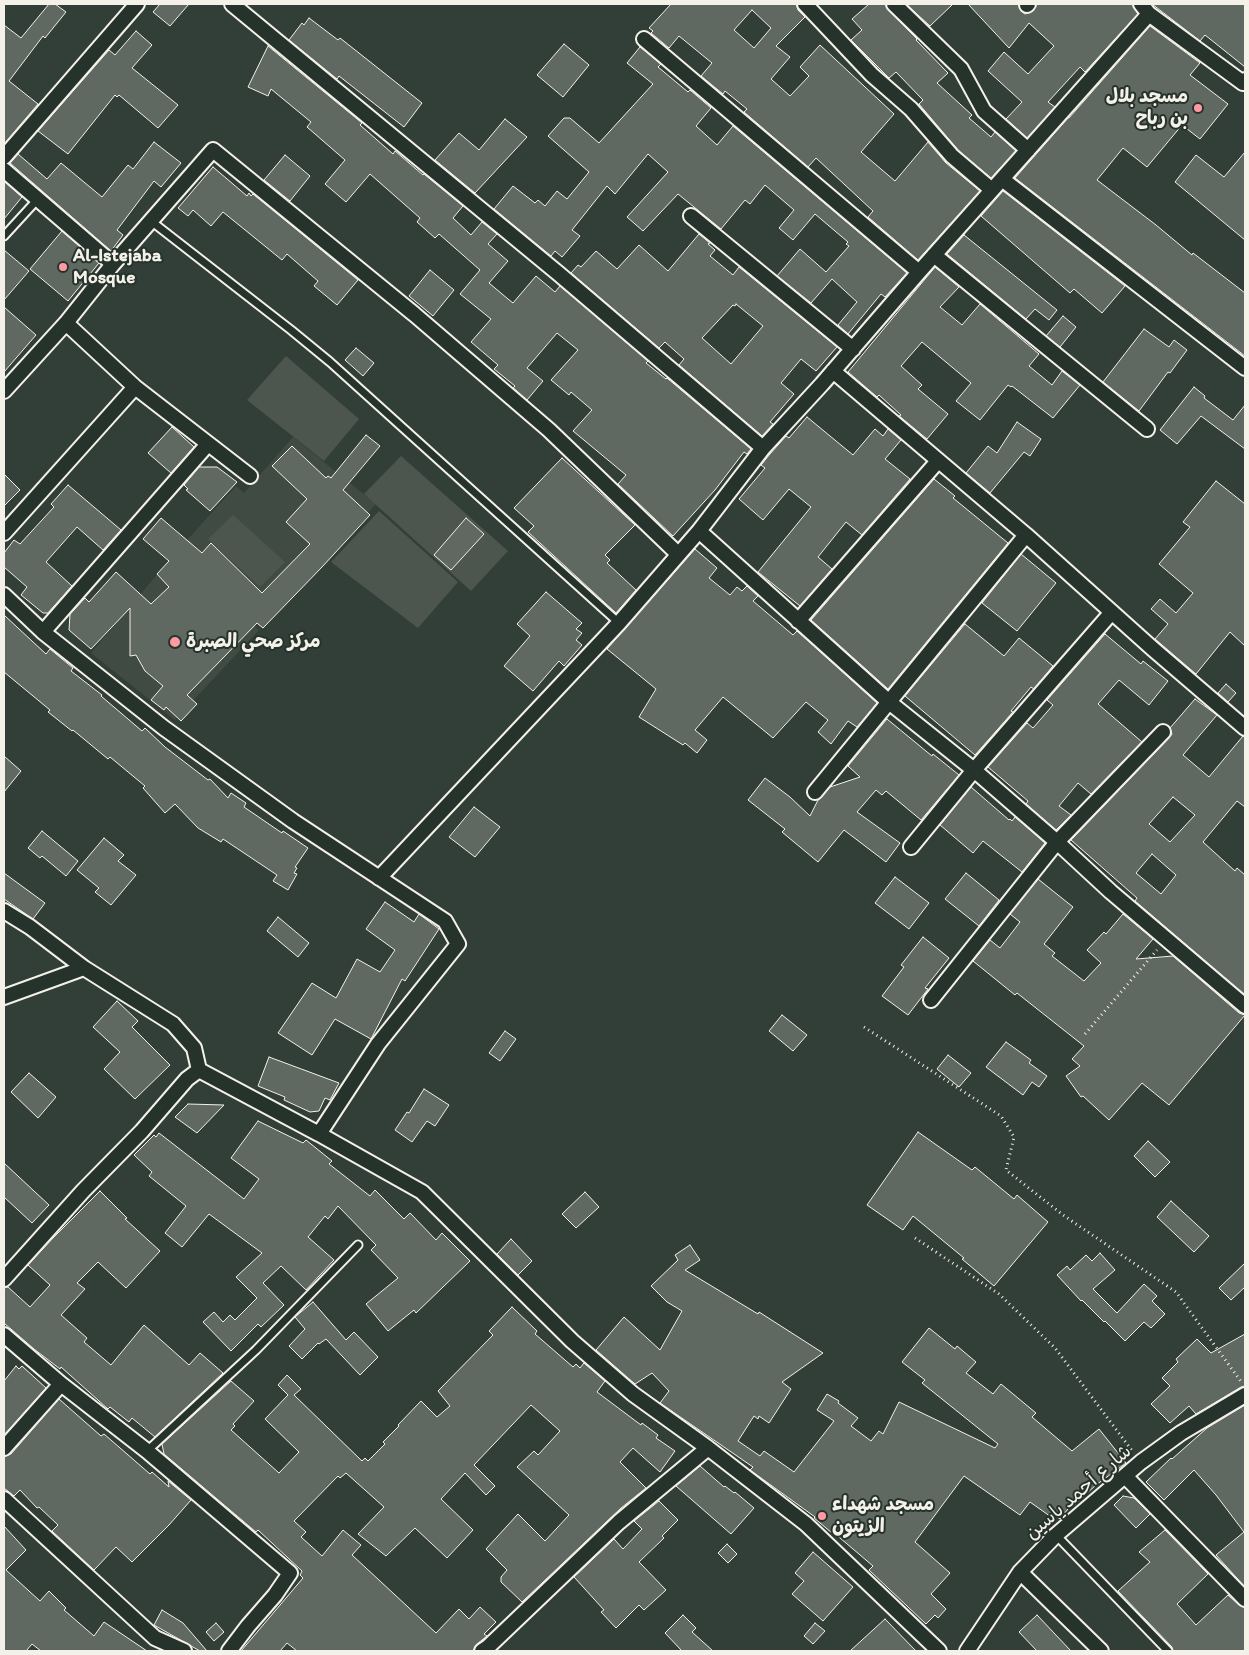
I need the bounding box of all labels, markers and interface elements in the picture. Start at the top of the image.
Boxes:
place label: مسجد بلال بن رباح [1106,86,1188,130]
marker: مسجد بلال بن رباح [1192,102,1204,114]
place label: Al-Istejaba Mosque [73,245,162,289]
marker: Al-Istejaba Mosque [57,261,69,273]
place label: مركز صحي الصبرة [186,631,321,653]
marker: مركز صحي الصبرة [168,635,182,649]
street label: شارع أحمد ياسين [1021,1441,1137,1545]
place label: مسجد شهداء الزيتون [832,1494,934,1538]
marker: مسجد شهداء الزيتون [816,1510,828,1522]

